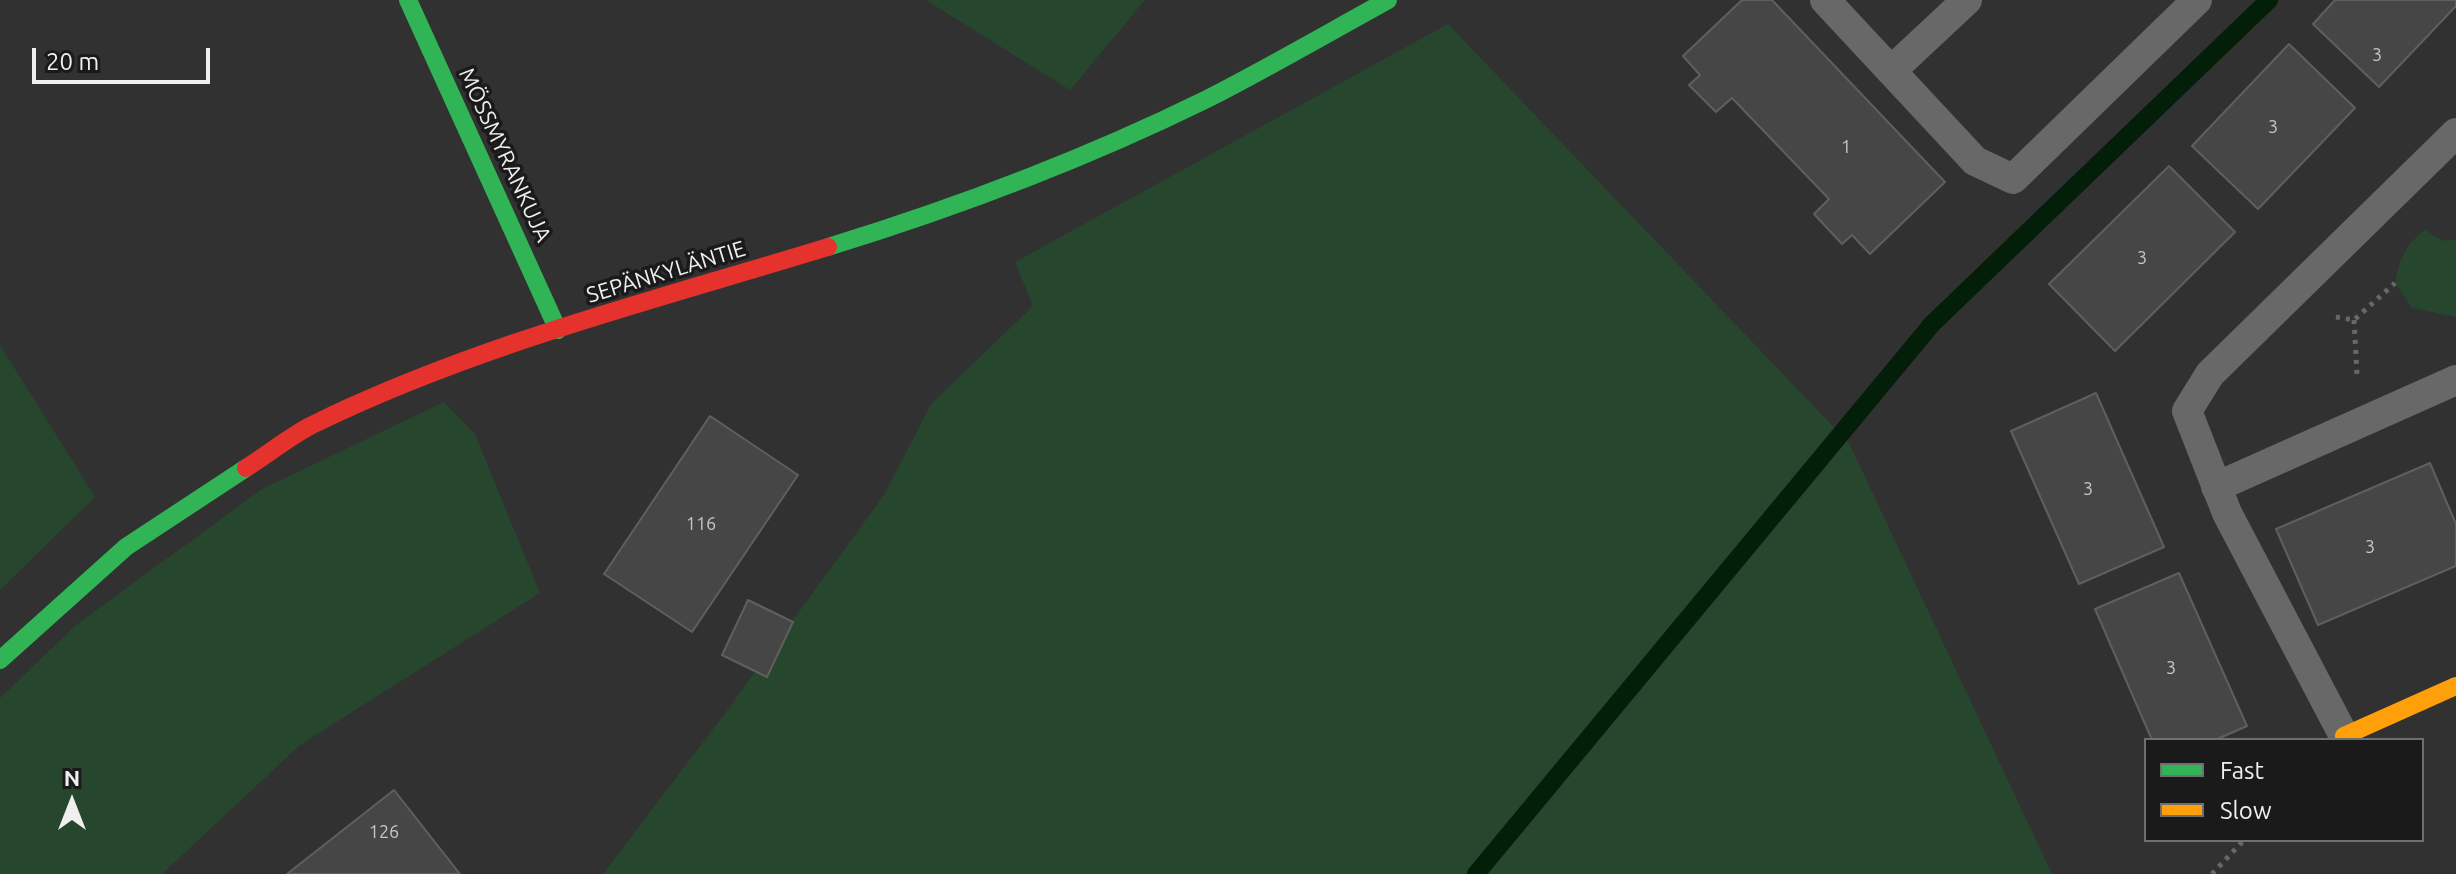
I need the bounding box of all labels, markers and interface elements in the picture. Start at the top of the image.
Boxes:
scale bar [36,32,214,82]
house number: 3 [2372,44,2382,66]
text: 20 m [46,48,99,75]
street label: MÖSSMYRANKUJA [453,64,557,246]
house number: 3 [2268,116,2278,138]
house number: 1 [1841,136,1851,158]
street label: SEPÄNKYLÄNTIE [583,235,749,309]
house number: 3 [2137,247,2147,269]
house number: 3 [2083,478,2093,500]
house number: 116 [686,513,716,535]
house number: 3 [2365,536,2375,558]
house number: 3 [2166,657,2176,679]
legend [2144,738,2424,842]
text: Fast [2220,757,2264,784]
north arrow [32,762,112,842]
text: N [64,765,80,790]
text: Slow [2220,797,2272,824]
house number: 126 [369,821,399,843]

